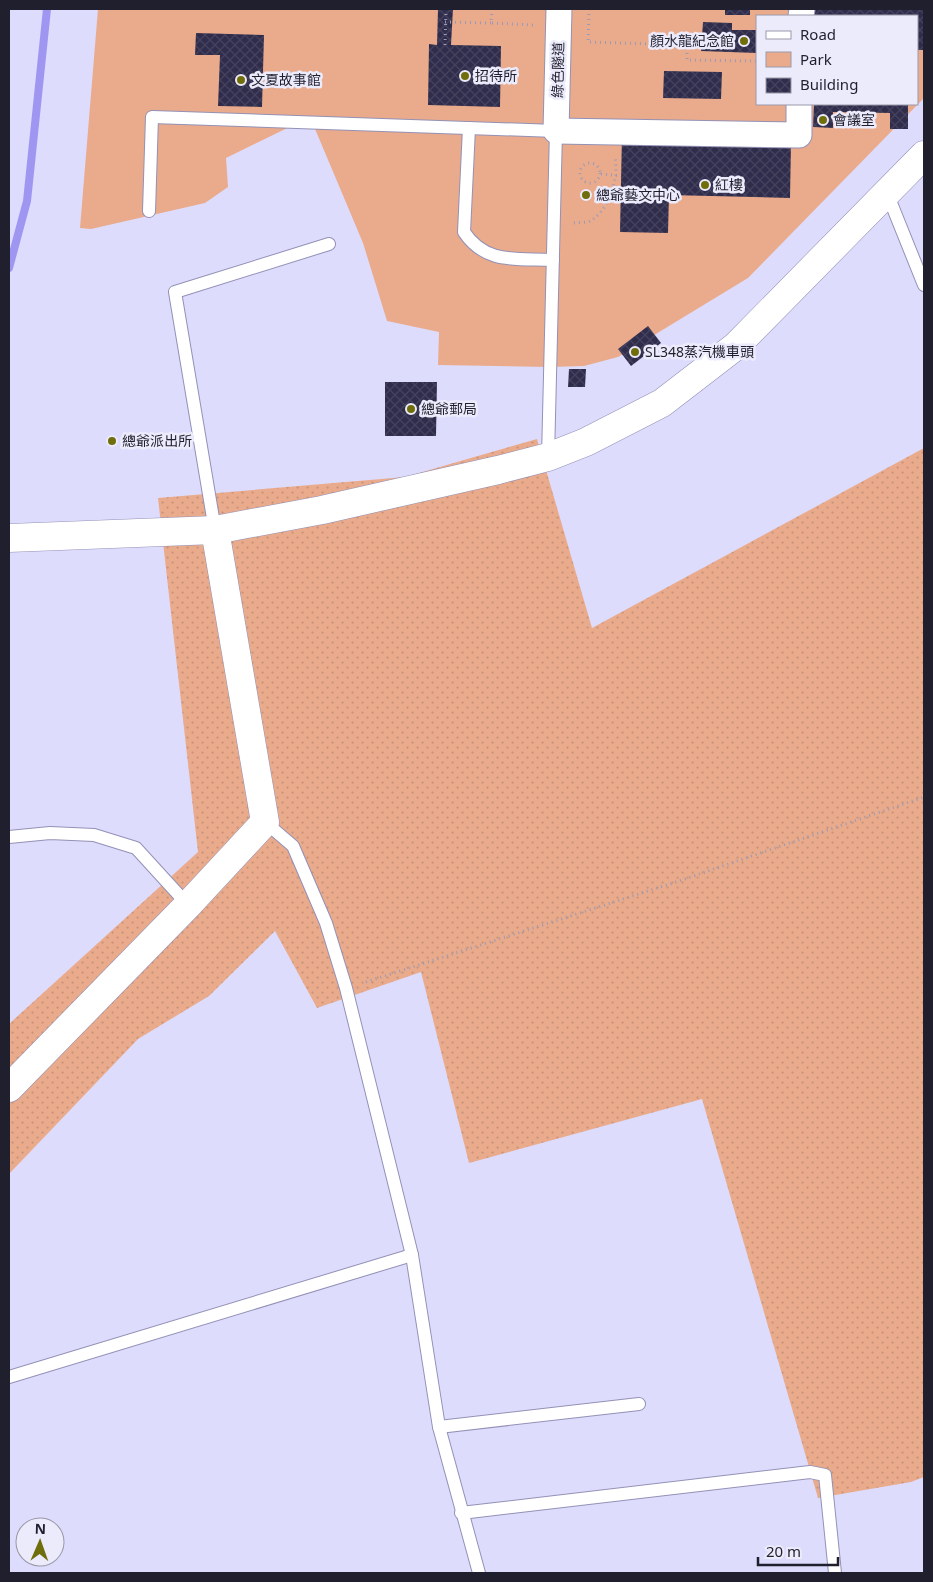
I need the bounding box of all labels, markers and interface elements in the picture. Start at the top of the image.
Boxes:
legend [756,15,918,105]
text: Road [800,24,836,44]
place label: 顏水龍紀念館 [650,31,734,50]
marker: 顏水龍紀念館 [738,35,750,47]
street label: 綠色隧道 [548,42,567,98]
text: Park [800,49,832,69]
place label: 招待所 [475,66,517,85]
place label: 文夏故事館 [251,70,321,89]
marker: 招待所 [459,70,471,82]
marker: 文夏故事館 [235,74,247,86]
text: Building [800,74,858,94]
place label: 會議室 [833,110,875,129]
marker: 會議室 [817,114,829,126]
place label: 紅樓 [715,175,743,194]
marker: 紅樓 [699,179,711,191]
place label: 總爺藝文中心 [596,185,680,204]
marker: 總爺藝文中心 [580,189,592,201]
place label: SL348蒸汽機車頭 [645,342,754,361]
marker: SL348蒸汽機車頭 [629,346,641,358]
place label: 總爺郵局 [421,399,477,418]
marker: 總爺郵局 [405,403,417,415]
place label: 總爺派出所 [122,431,192,450]
marker: 總爺派出所 [106,435,118,447]
north arrow [15,1517,65,1567]
text: N [34,1519,46,1538]
scale bar [758,1534,838,1566]
text: 20 m [766,1541,801,1561]

